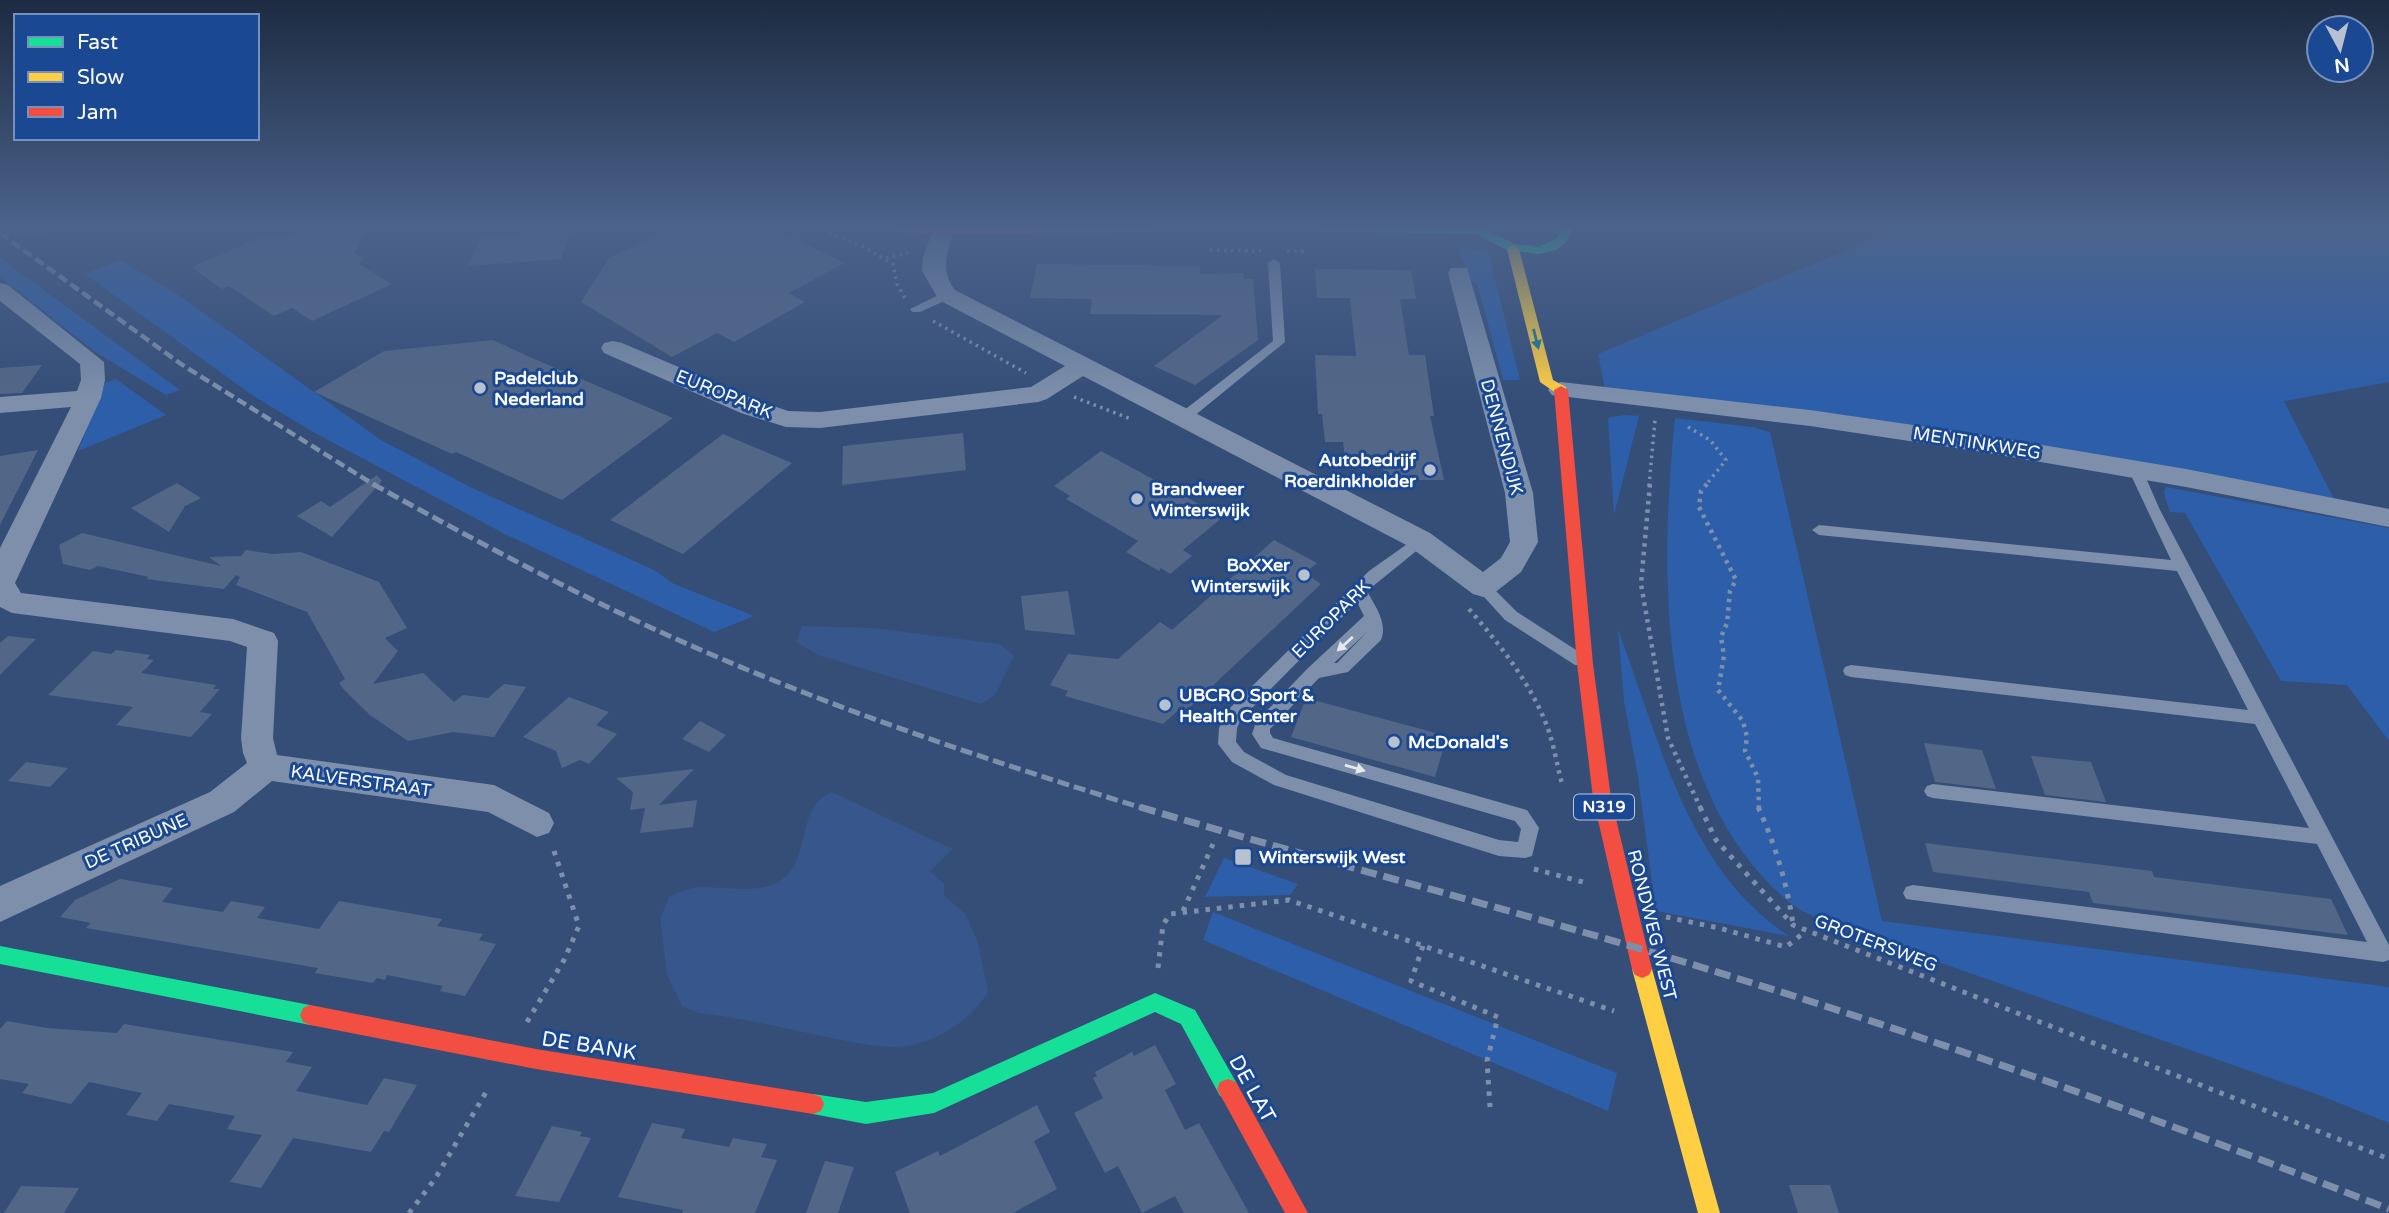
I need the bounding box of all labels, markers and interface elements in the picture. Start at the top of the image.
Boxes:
legend [14,14,259,140]
north arrow [2305,14,2375,84]
text: Fast [77,30,118,55]
text: N [2333,53,2351,77]
text: Slow [77,65,125,90]
text: Jam [77,100,118,125]
one-way arrow [1531,328,1542,350]
street label: EUROPARK [673,365,775,423]
place label: Padelclub Nederland [494,367,584,410]
street label: DENNENDIJK [1476,377,1528,497]
marker: Padelclub Nederland [472,380,488,396]
street label: MENTINKWEG [1912,422,2042,464]
place label: Autobedrijf Roerdinkholder [1284,449,1417,492]
marker: Autobedrijf Roerdinkholder [1422,462,1438,478]
place label: Brandweer Winterswijk [1151,478,1250,521]
marker: Brandweer Winterswijk [1129,491,1145,507]
place label: BoXXer Winterswijk [1191,554,1291,597]
marker: BoXXer Winterswijk [1296,567,1312,583]
street label: EUROPARK [1287,575,1375,663]
one-way arrow [1337,636,1354,651]
place label: UBCRO Sport & Health Center [1179,684,1315,727]
marker: UBCRO Sport & Health Center [1157,697,1173,713]
place label: McDonald's [1408,731,1509,753]
marker: McDonald's [1386,734,1402,750]
street label: KALVERSTRAAT [289,760,433,802]
one-way arrow [1344,763,1366,774]
road number: N319 [1574,794,1634,820]
street label: DE TRIBUNE [81,808,191,874]
place label: Winterswijk West [1259,846,1406,868]
marker: Winterswijk West [1233,847,1253,867]
street label: RONDWEG WEST [1623,847,1681,1003]
street label: GROTERSWEG [1811,909,1941,977]
street label: DE BANK [540,1026,638,1066]
street label: DE LAT [1223,1051,1281,1127]

